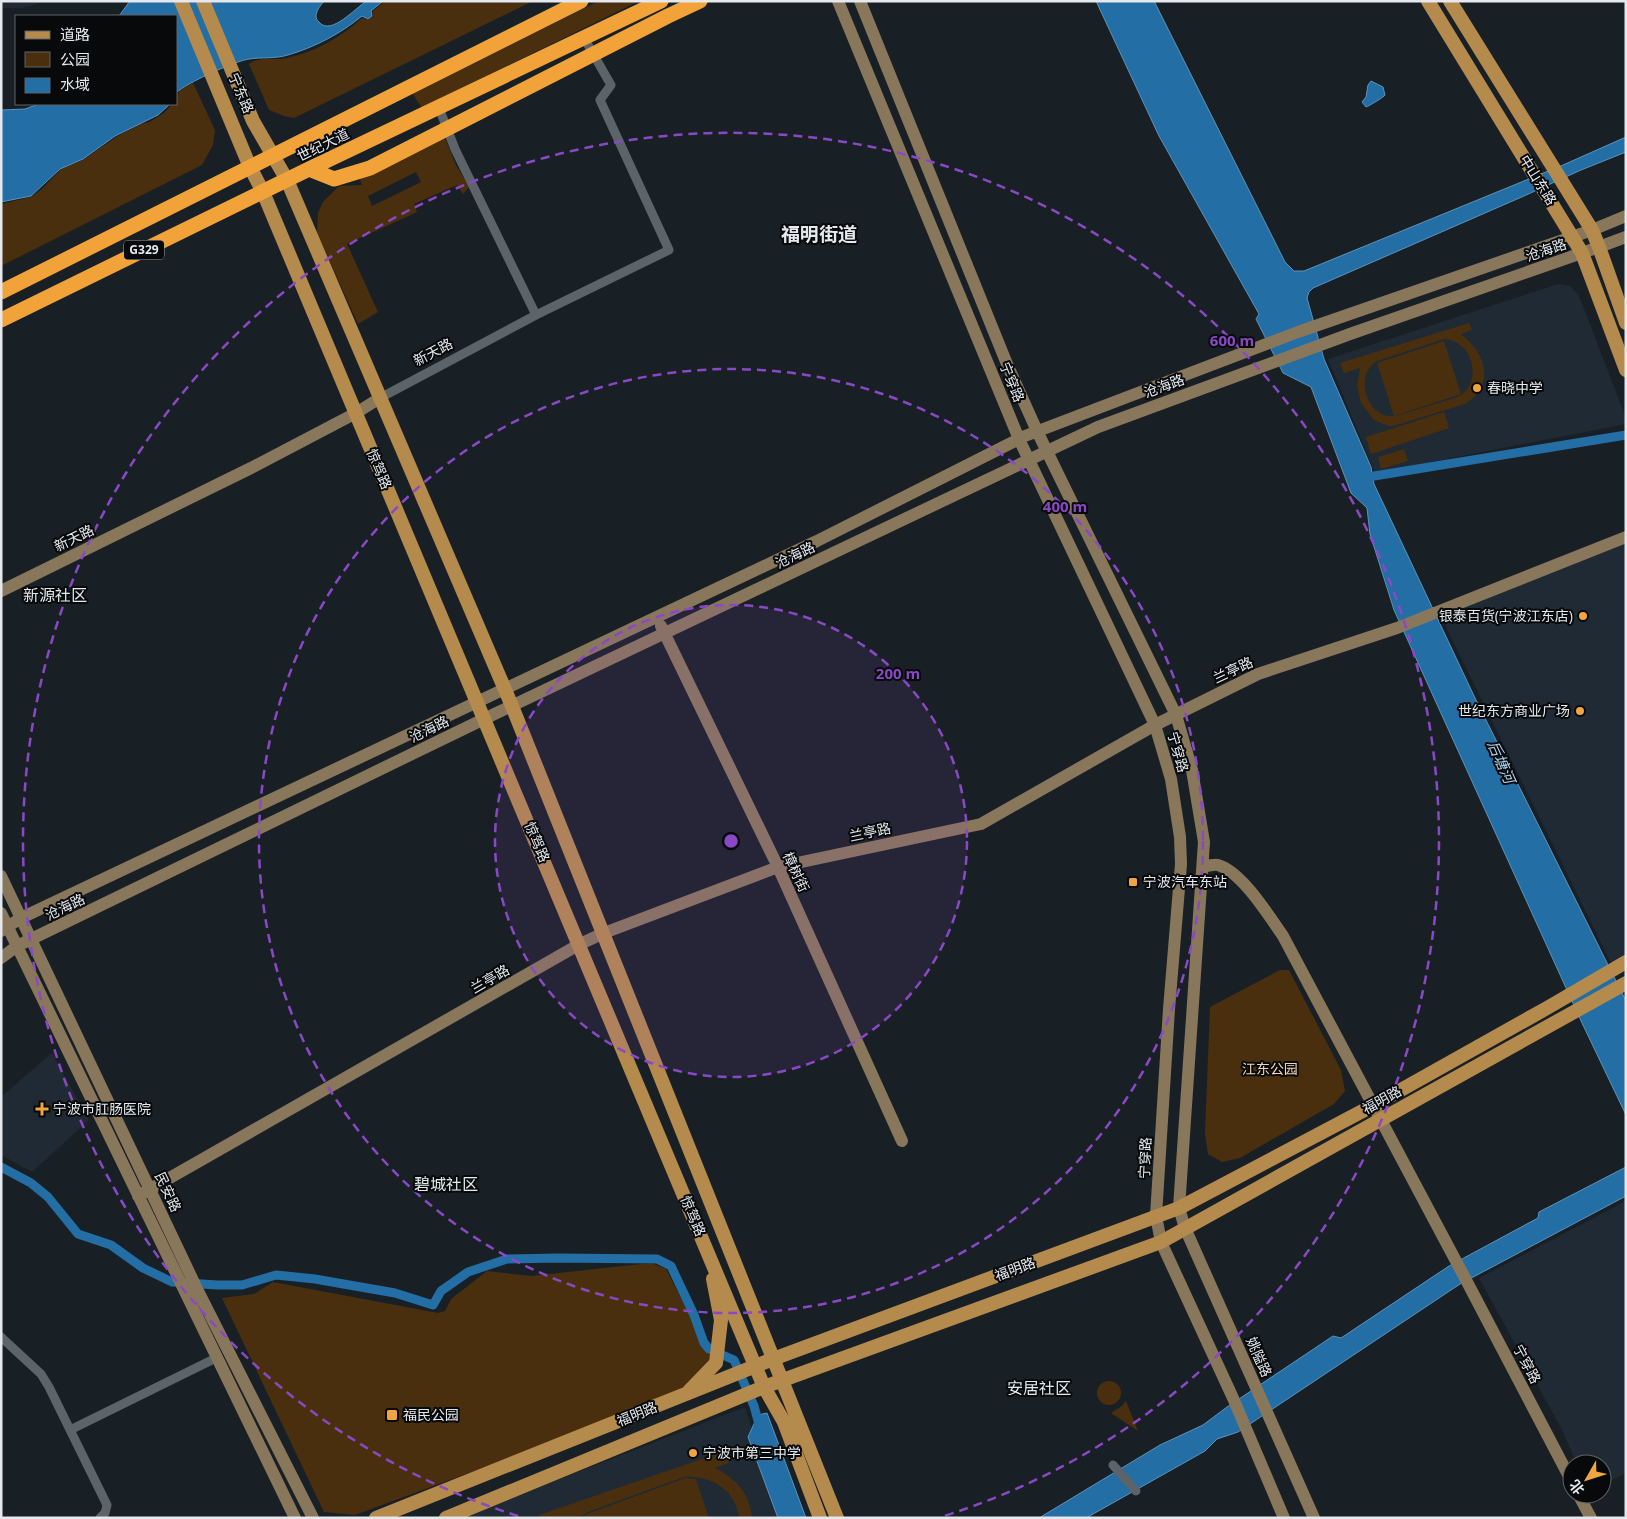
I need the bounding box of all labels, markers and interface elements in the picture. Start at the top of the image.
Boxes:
legend [15,15,178,105]
text: 道路 [60,24,90,44]
text: 公园 [60,49,90,69]
street label: 宁东路 [225,70,258,116]
text: 水域 [60,74,90,94]
street label: 世纪大道 [293,124,352,165]
street label: 中山东路 [1516,151,1561,209]
district label: 福明街道 [781,221,857,247]
street label: 沧海路 [1523,234,1569,265]
road number: G329 [124,240,164,260]
text: 600 m [1210,330,1254,350]
street label: 新天路 [410,333,456,370]
street label: 宁穿路 [996,359,1029,405]
street label: 沧海路 [1141,369,1187,402]
place label: 春晓中学 [1487,378,1543,397]
marker: 春晓中学 [1471,382,1483,394]
street label: 惊驾路 [363,446,396,492]
text: 400 m [1043,496,1087,516]
street label: 新天路 [51,520,97,555]
street label: 沧海路 [772,537,818,572]
district label: 新源社区 [23,584,87,606]
place label: 银泰百货(宁波江东店) [1439,606,1573,625]
marker: 银泰百货(宁波江东店) [1577,610,1589,622]
street label: 兰亭路 [1210,652,1256,687]
text: 200 m [876,663,920,683]
place label: 世纪东方商业广场 [1458,701,1570,720]
marker: 世纪东方商业广场 [1574,705,1586,717]
street label: 沧海路 [406,711,452,746]
street label: 宁穿路 [1164,729,1193,775]
water label: 后塘河 [1484,737,1521,789]
street label: 兰亭路 [847,818,892,845]
street label: 惊驾路 [521,819,554,865]
centre of rings [722,832,740,850]
street label: 樟树街 [779,849,814,895]
place label: 宁波汽车东站 [1143,872,1227,891]
marker: 宁波汽车东站 [1127,876,1139,888]
street label: 沧海路 [42,889,88,924]
street label: 兰亭路 [467,960,513,997]
park label: 江东公园 [1242,1059,1298,1078]
street label: 福明路 [1359,1081,1405,1118]
place label: 宁波市肛肠医院 [53,1099,151,1118]
marker: 宁波市肛肠医院 [35,1102,49,1116]
street label: 宁穿路 [1134,1137,1155,1179]
street label: 民安路 [151,1169,186,1215]
district label: 碧城社区 [414,1173,478,1195]
street label: 惊驾路 [677,1193,710,1239]
street label: 福明路 [992,1252,1038,1285]
street label: 姚隘路 [1242,1334,1277,1380]
street label: 宁穿路 [1509,1341,1546,1387]
district label: 安居社区 [1007,1377,1071,1399]
street label: 福明路 [614,1397,660,1430]
place label: 福民公园 [403,1405,459,1424]
marker: 福民公园 [385,1408,399,1422]
place label: 宁波市第三中学 [703,1443,801,1462]
marker: 宁波市第三中学 [687,1447,699,1459]
north arrow [1562,1454,1612,1504]
text: 北 [1565,1476,1588,1499]

